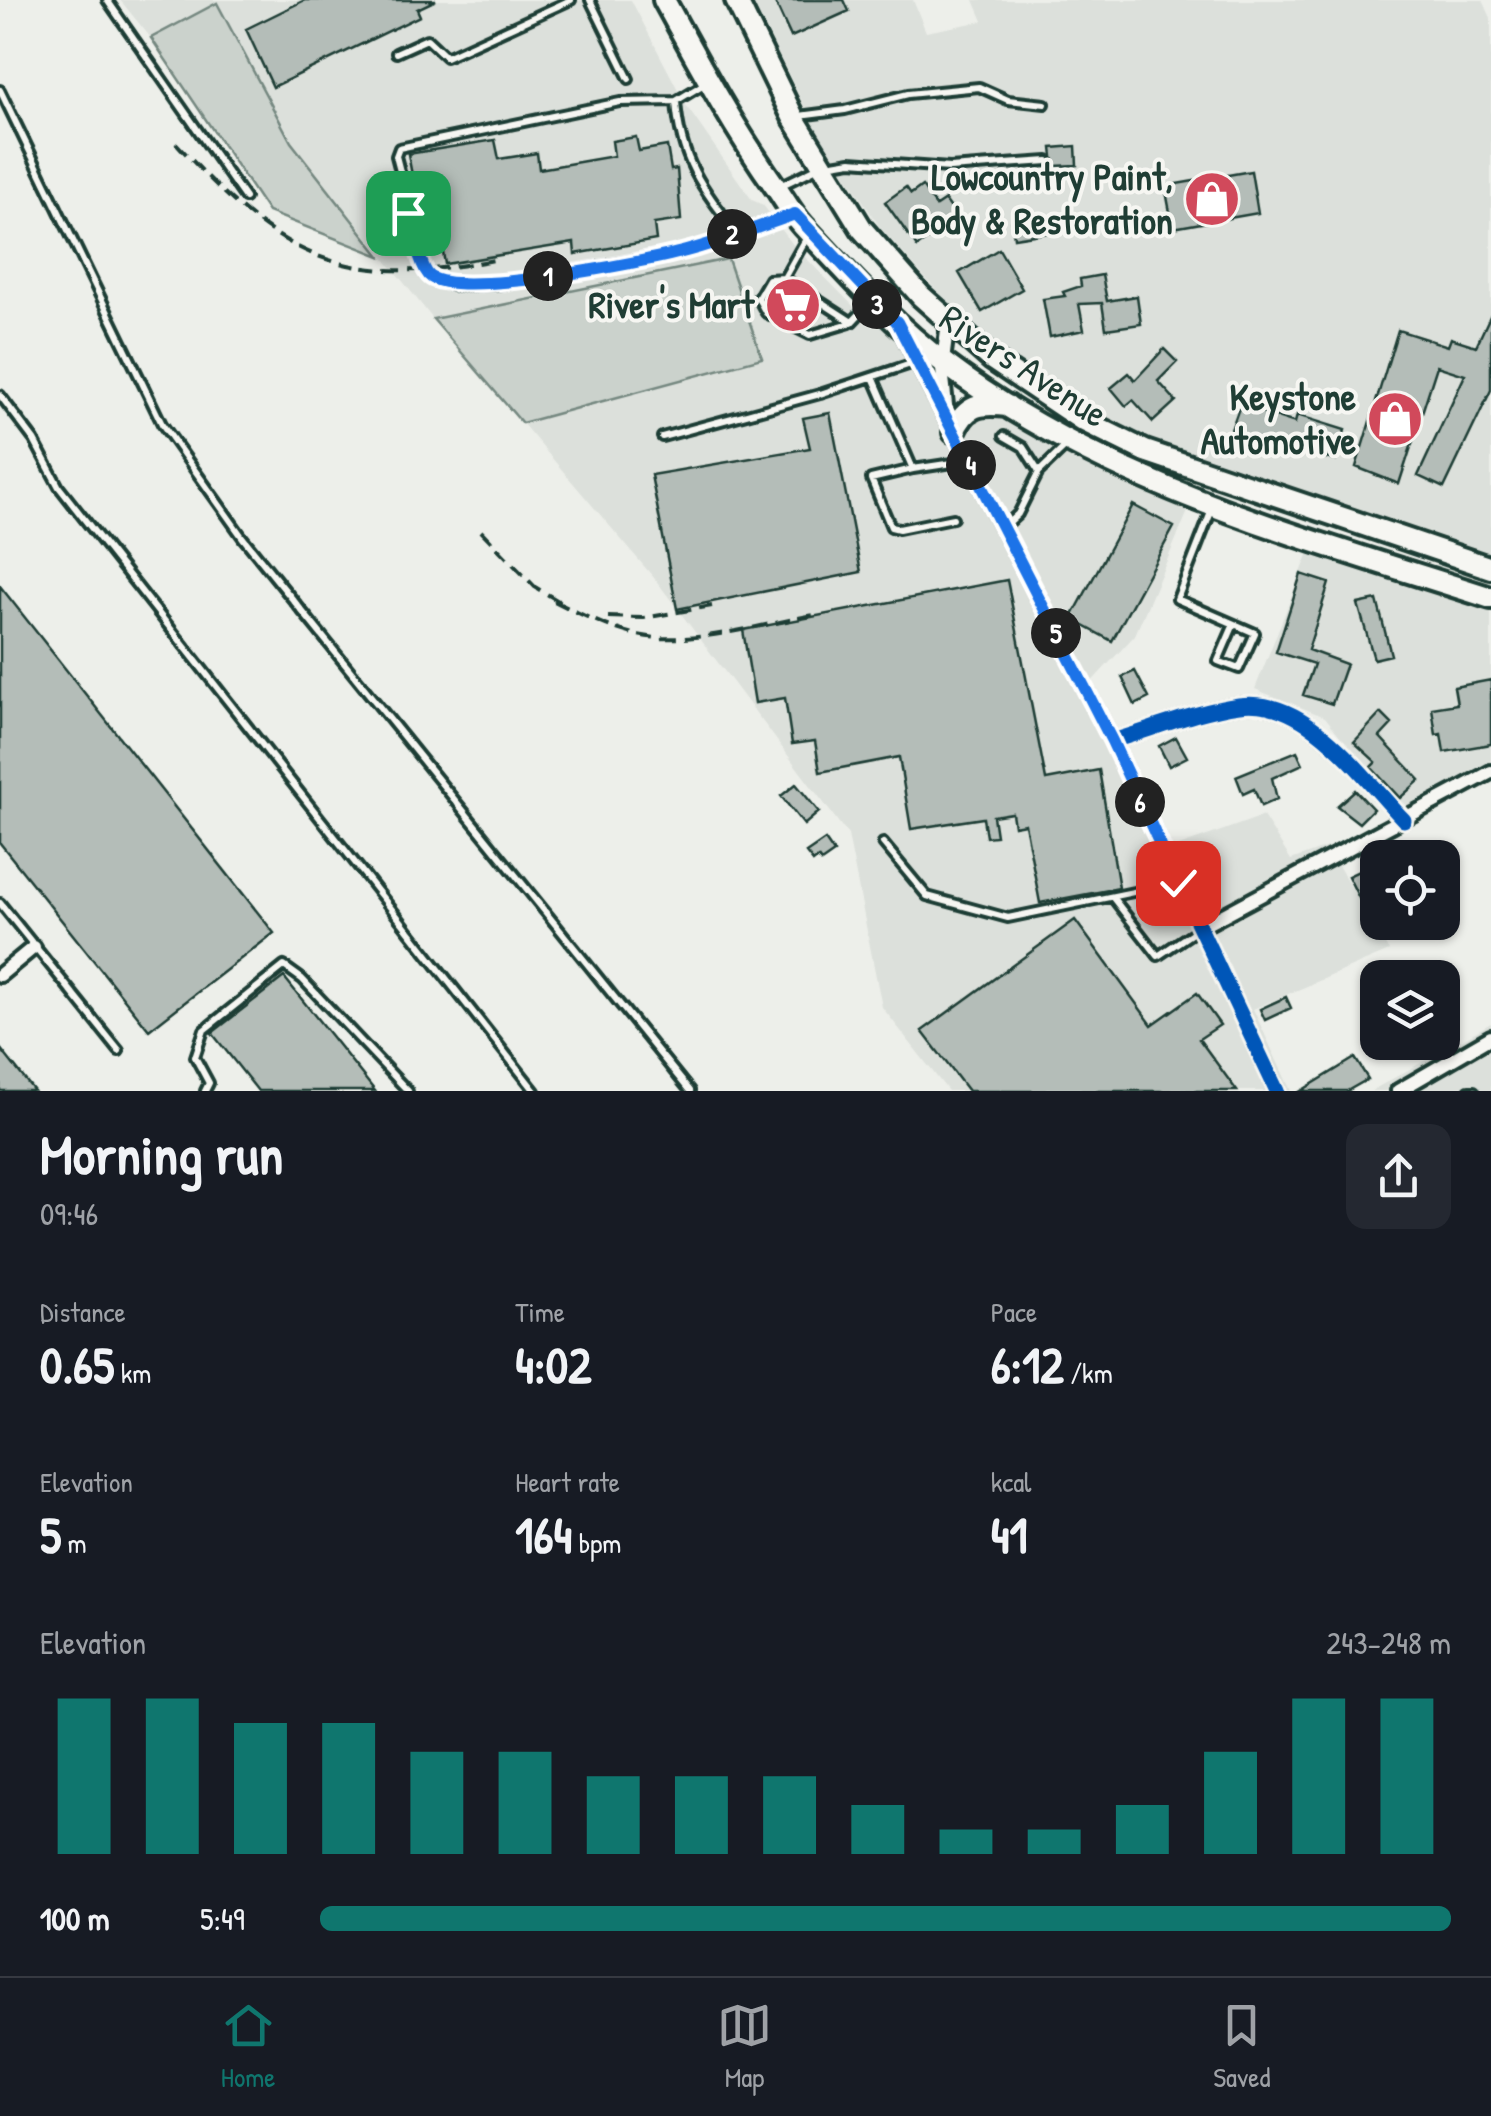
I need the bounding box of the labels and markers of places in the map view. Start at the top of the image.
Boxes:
place label: Lowcountry Paint, Body & Restoration [911,150,1173,247]
shop icon: Lowcountry Paint, Body & Restoration [1182,169,1242,229]
pin [366,171,451,256]
pin: 2 [707,209,757,259]
pin: 1 [523,251,573,301]
supermarket icon: River's Mart [763,275,823,335]
place label: River's Mart [588,278,756,330]
pin: 3 [852,279,902,329]
place label: Keystone Automotive [1201,370,1356,466]
shop icon: Keystone Automotive [1365,389,1425,449]
pin: 4 [946,440,996,490]
pin: 5 [1031,608,1081,658]
pin: 6 [1115,777,1165,827]
pin [1136,841,1221,926]

